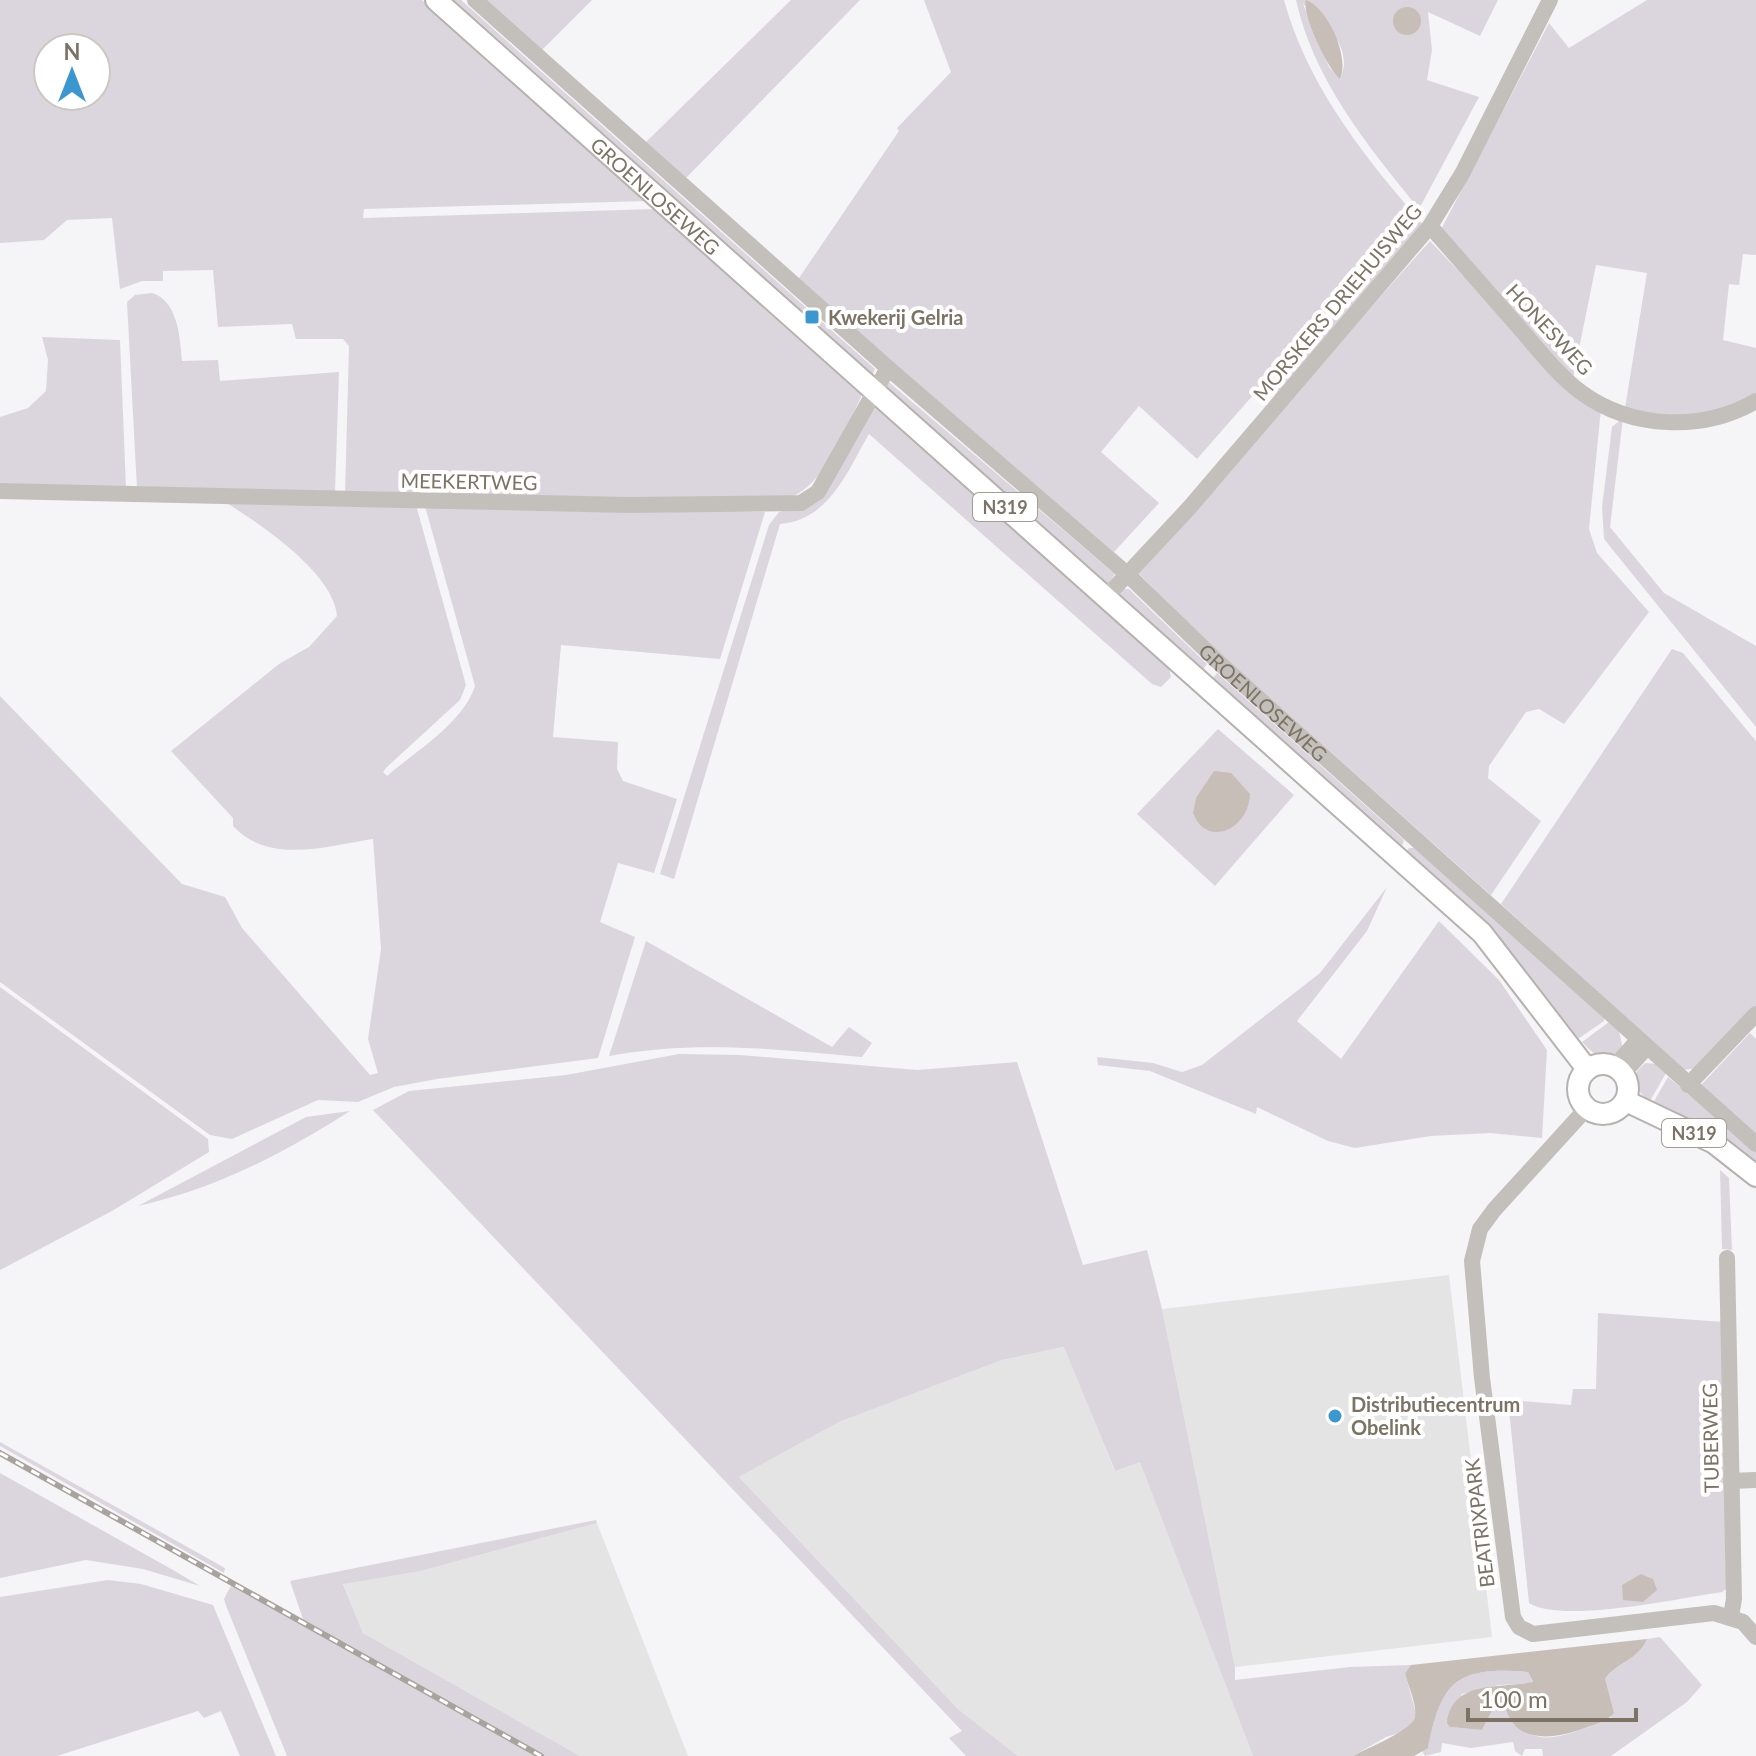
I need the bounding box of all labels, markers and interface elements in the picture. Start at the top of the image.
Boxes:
north arrow [32,32,112,112]
text: N [64,38,80,65]
street label: GROENLOSEWEG [586,132,725,259]
street label: MORSKERS DRIEHUISWEG [1248,199,1426,405]
street label: HONESWEG [1502,279,1598,379]
place label: Kwekerij Gelria [828,305,964,329]
marker: Kwekerij Gelria [803,308,821,326]
street label: MEEKERTWEG [400,468,538,494]
road number: N319 [973,493,1037,521]
street label: GROENLOSEWEG [1194,638,1333,766]
road number: N319 [1662,1119,1726,1147]
street label: TUBERWEG [1697,1383,1723,1493]
place label: Distributiecentrum Obelink [1351,1392,1520,1439]
marker: Distributiecentrum Obelink [1326,1407,1344,1425]
street label: BEATRIXPARK [1459,1456,1499,1589]
scale bar [1468,1672,1636,1722]
text: 100 m [1480,1684,1548,1713]

